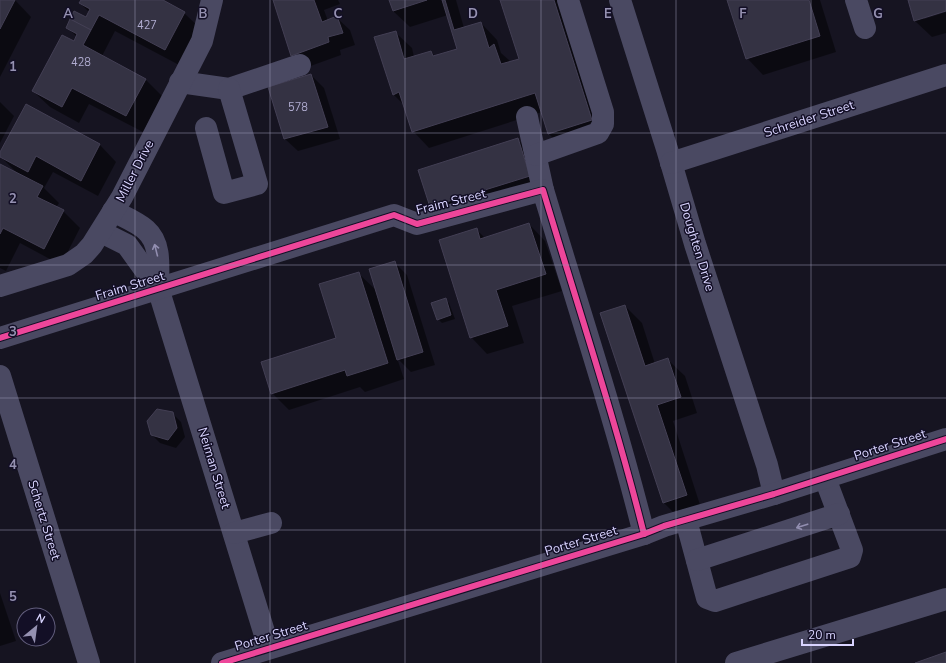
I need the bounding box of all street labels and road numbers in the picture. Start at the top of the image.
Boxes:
street label: Schreider Street [762,96,857,142]
street label: Miller Drive [112,137,158,205]
street label: Fraim Street [414,185,488,219]
street label: Doughten Drive [675,200,719,294]
street label: Fraim Street [93,267,167,305]
street label: Neiman Street [193,425,235,511]
street label: Porter Street [852,425,929,465]
street label: Schertz Street [23,478,65,563]
street label: Porter Street [542,521,620,561]
street label: Porter Street [232,616,310,656]

